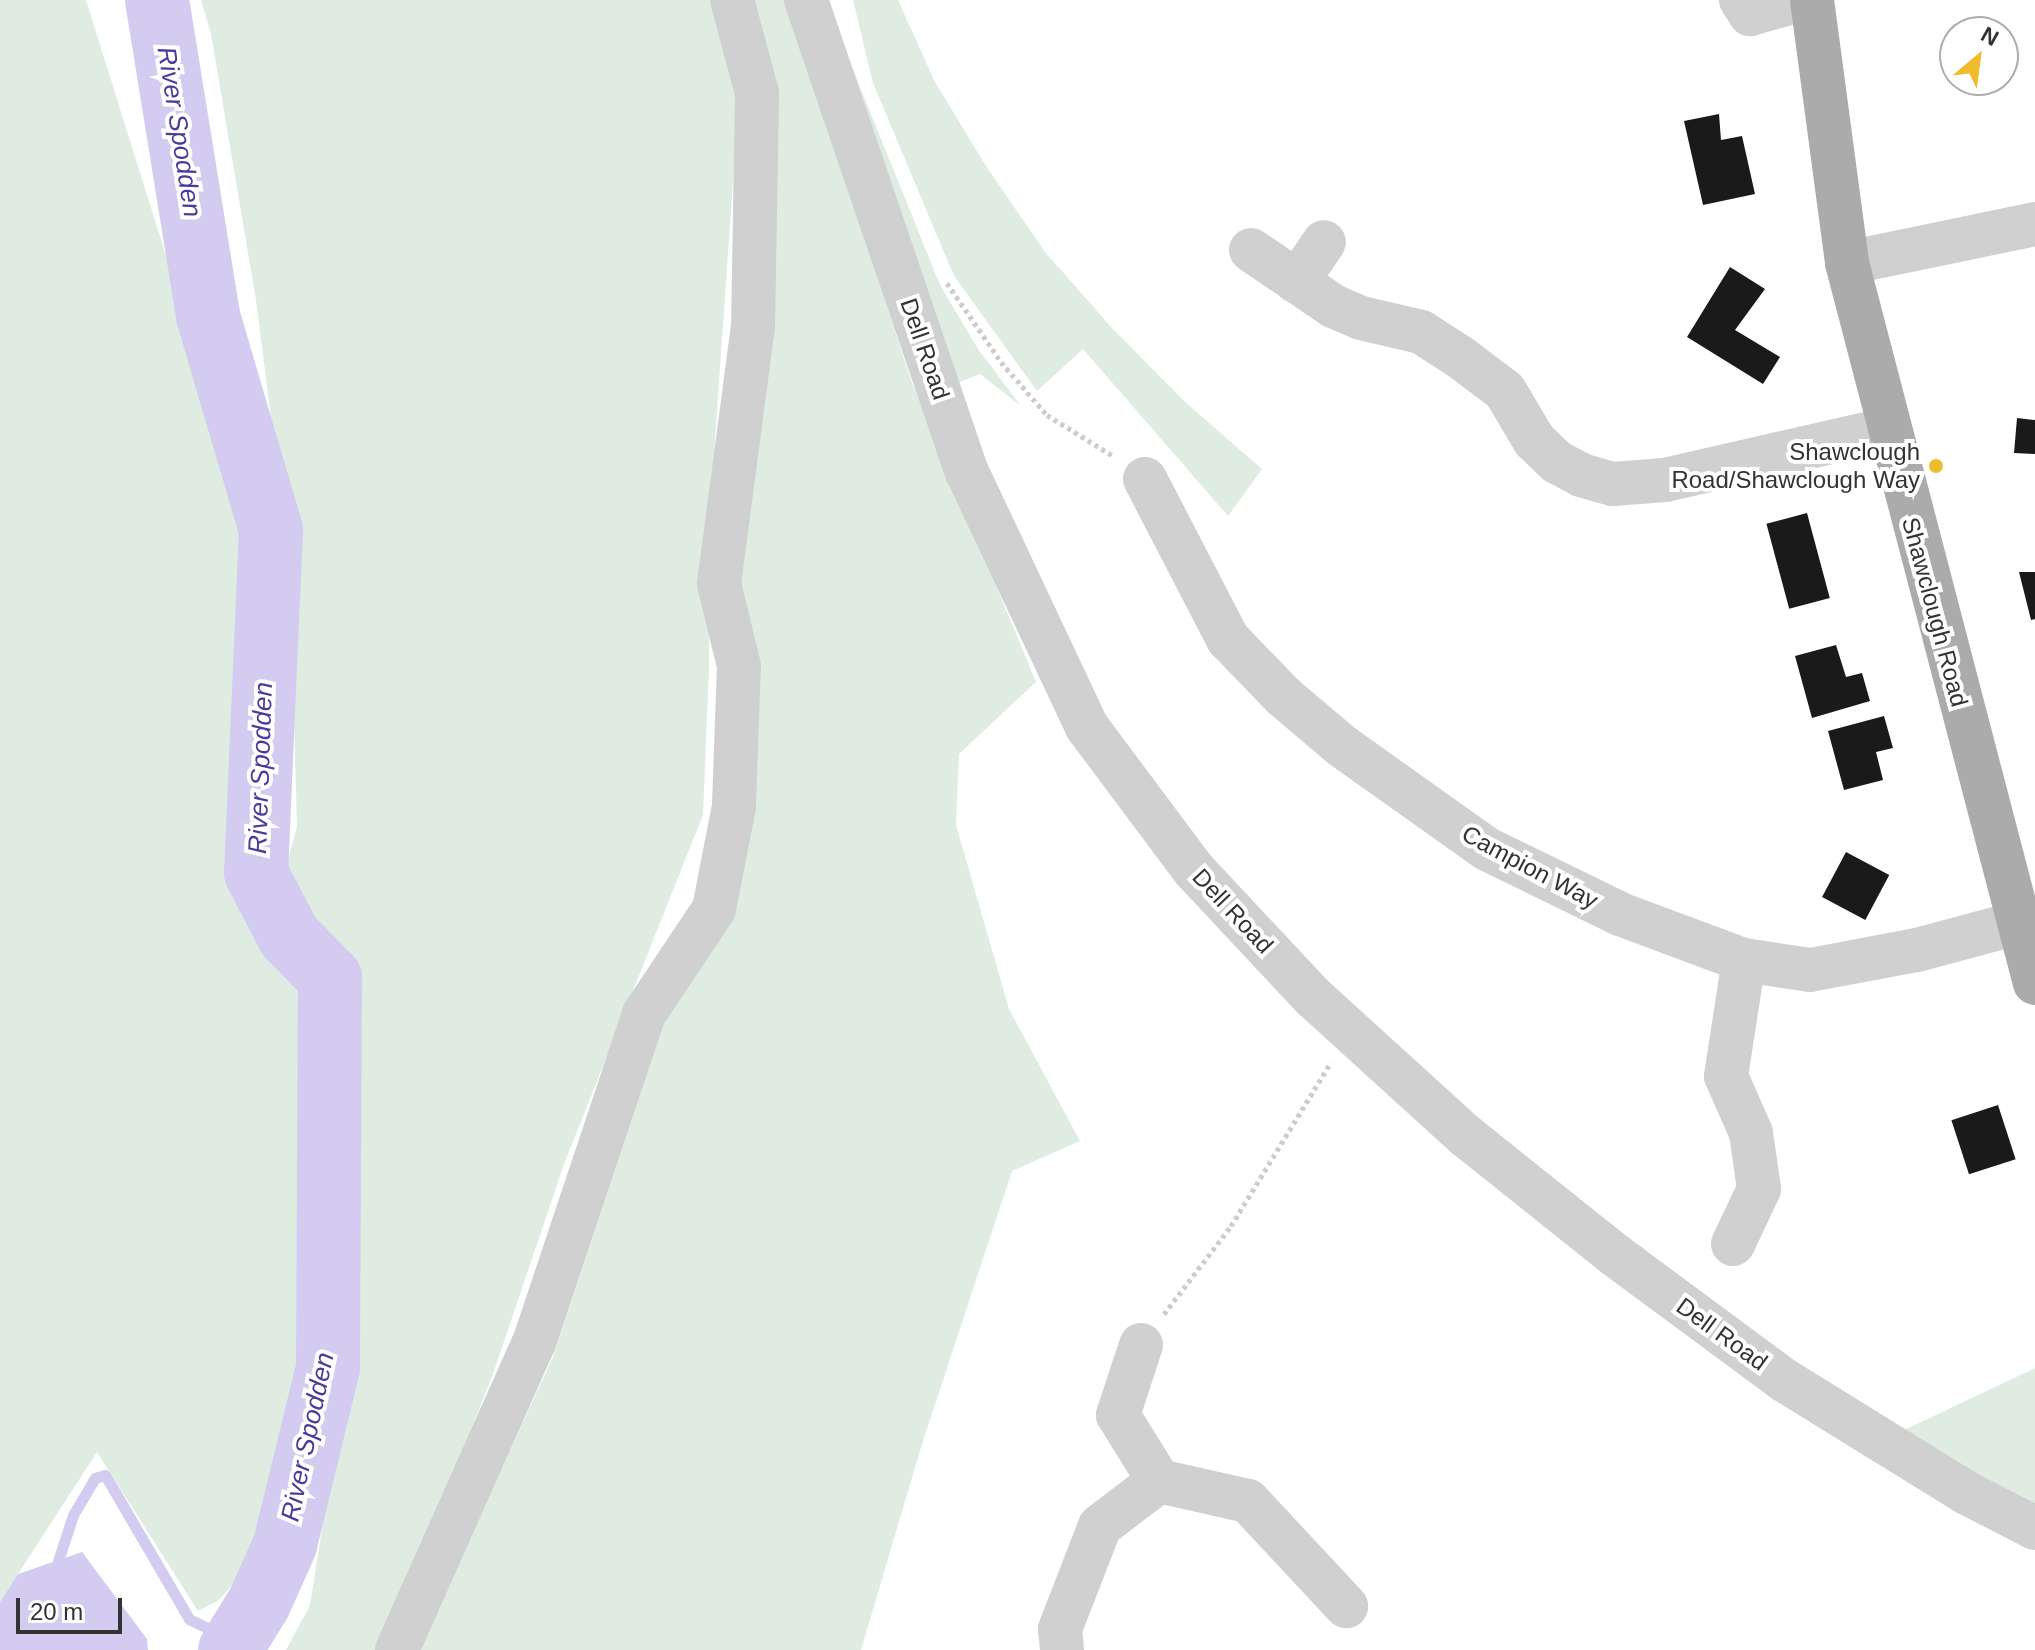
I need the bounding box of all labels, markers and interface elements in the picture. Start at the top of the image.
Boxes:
north arrow [1939,16,2019,96]
text: N [1977,22,2003,51]
water label: River Spodden [150,45,208,219]
street label: Dell Road [894,294,956,404]
place label: Shawclough Road/Shawclough Way [1671,438,1920,494]
marker: Shawclough Road/Shawclough Way [1927,457,1945,475]
street label: Shawclough Road [1896,514,1974,710]
water label: River Spodden [242,682,280,854]
street label: Campion Way [1457,819,1603,915]
street label: Dell Road [1187,863,1279,959]
street label: Dell Road [1671,1291,1773,1377]
water label: River Spodden [275,1350,341,1524]
scale bar [20,1582,126,1632]
text: 20 m [30,1598,83,1625]

